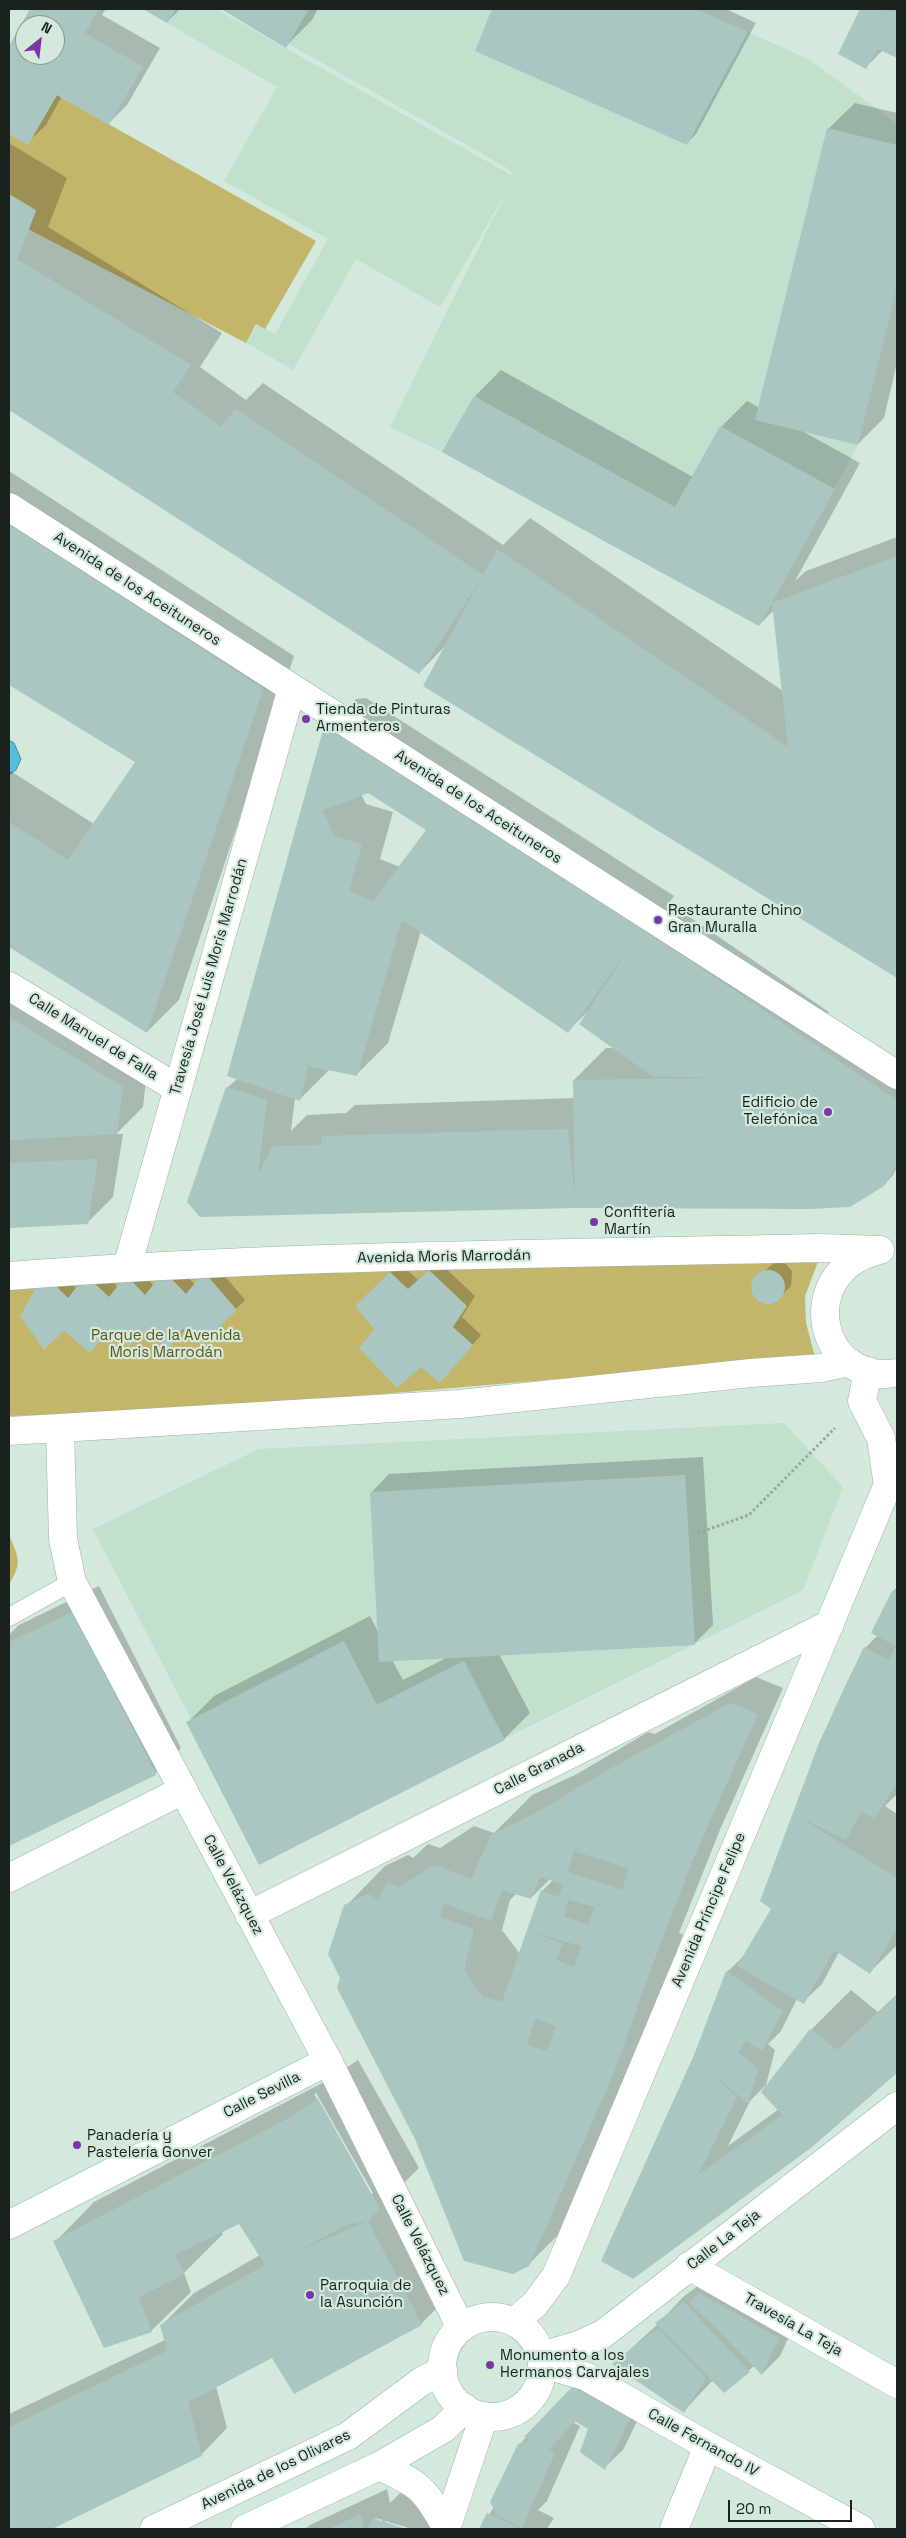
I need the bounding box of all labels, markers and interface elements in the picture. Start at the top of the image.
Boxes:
north arrow [15,15,65,65]
text: N [38,18,55,38]
street label: Avenida de los Aceituneros [50,528,224,650]
place label: Tienda de Pinturas Armenteros [316,701,451,736]
marker: Tienda de Pinturas Armenteros [300,713,312,725]
street label: Avenida de los Aceituneros [391,746,565,868]
street label: Travesía José Luis Moris Marrodán [166,856,252,1098]
place label: Restaurante Chino Gran Muralla [668,902,802,937]
marker: Restaurante Chino Gran Muralla [652,914,664,926]
street label: Calle Manuel de Falla [25,990,161,1084]
place label: Edificio de Telefónica [742,1094,818,1129]
marker: Edificio de Telefónica [822,1106,834,1118]
place label: Confitería Martín [604,1204,675,1239]
marker: Confitería Martín [588,1216,600,1228]
street label: Avenida Moris Marrodán [357,1246,531,1268]
park label: Parque de la Avenida Moris Marrodán [91,1327,241,1362]
street label: Calle Granada [491,1739,587,1799]
street label: Avenida Príncipe Felipe [668,1830,750,1990]
street label: Calle Velázquez [199,1832,267,1938]
street label: Calle Sevilla [221,2068,303,2122]
place label: Panadería y Pastelería Gonver [87,2127,212,2162]
marker: Panadería y Pastelería Gonver [71,2139,83,2151]
street label: Calle Velázquez [387,2191,453,2299]
street label: Calle La Teja [684,2206,764,2274]
place label: Parroquia de la Asunción [320,2277,411,2312]
marker: Parroquia de la Asunción [304,2289,316,2301]
street label: Travesía La Teja [740,2289,846,2361]
place label: Monumento a los Hermanos Carvajales [500,2347,649,2382]
marker: Monumento a los Hermanos Carvajales [484,2359,496,2371]
street label: Calle Fernando IV [645,2405,761,2481]
street label: Avenida de los Olivares [198,2426,354,2514]
scale bar [731,2490,855,2522]
text: 20 m [736,2499,771,2518]

